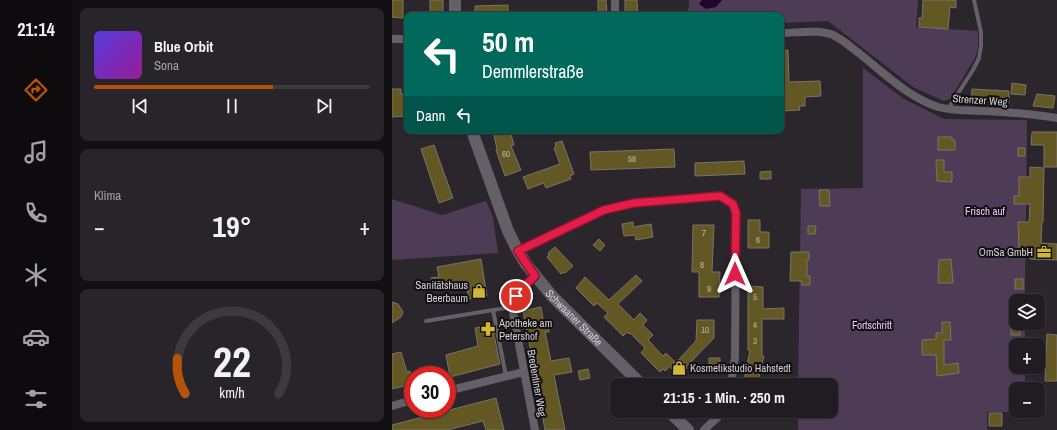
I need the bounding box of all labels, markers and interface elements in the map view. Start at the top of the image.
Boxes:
text: 21:14 [17,17,55,42]
text: 50 m [482,23,534,61]
icon: left [416,28,468,80]
text: Blue Orbit [154,36,213,57]
text: Sona [154,57,179,74]
text: Demmlerstraße [482,59,584,84]
icon: directions [22,76,50,104]
street label: Strenzer Weg [952,91,1008,109]
icon: previous [129,95,151,117]
icon: pause [221,95,243,117]
icon: next [313,95,335,117]
icon: left [453,104,475,126]
text: Dann [416,105,445,126]
icon: music [22,138,50,166]
house number: 60 [502,148,510,160]
house number: 58 [628,153,636,165]
text: Klima [94,187,121,204]
icon: phone [22,199,50,227]
park label: Frisch auf [965,204,1006,218]
text: 19° [212,206,252,246]
text: − [94,212,105,242]
text: + [359,212,370,242]
house number: 7 [702,227,706,239]
house number: 6 [756,234,760,246]
office icon: OmSa GmbH [1036,244,1052,260]
place label: OmSa GmbH [979,245,1033,259]
position arrow [714,253,756,295]
house number: 8 [700,259,704,271]
icon: climate [22,261,50,289]
place label: Sanitätshaus Beerbaum [415,278,468,305]
pin [499,279,533,313]
shop icon: Sanitätshaus Beerbaum [471,283,487,299]
house number: 9 [707,283,711,295]
icon: arrive [505,285,527,307]
street label: Schwaaner Straße [542,286,605,349]
house number: 5 [753,291,757,303]
map controls [1009,294,1045,418]
button: layers [1009,294,1045,330]
place label: Apotheke am Petershof [498,316,552,343]
park label: Fortschritt [852,318,893,332]
house number: 4 [753,319,757,331]
pharmacy icon: Apotheke am Petershof [480,321,496,337]
icon: car [22,323,50,351]
house number: 10 [701,324,709,336]
text: 22 [213,333,251,389]
house number: 3 [753,335,757,347]
button: + [1009,338,1045,374]
street label: Bredentiner Weg [524,348,550,418]
shop icon: Kosmetikstudio Hahstedt [671,360,687,376]
place label: Kosmetikstudio Hahstedt [690,361,791,375]
speed limit sign: 30 [404,366,456,418]
text: km/h [219,382,245,401]
button: − [1009,382,1045,418]
icon: filters [22,385,50,413]
text: 21:15 · 1 Min. · 250 m [663,387,785,408]

